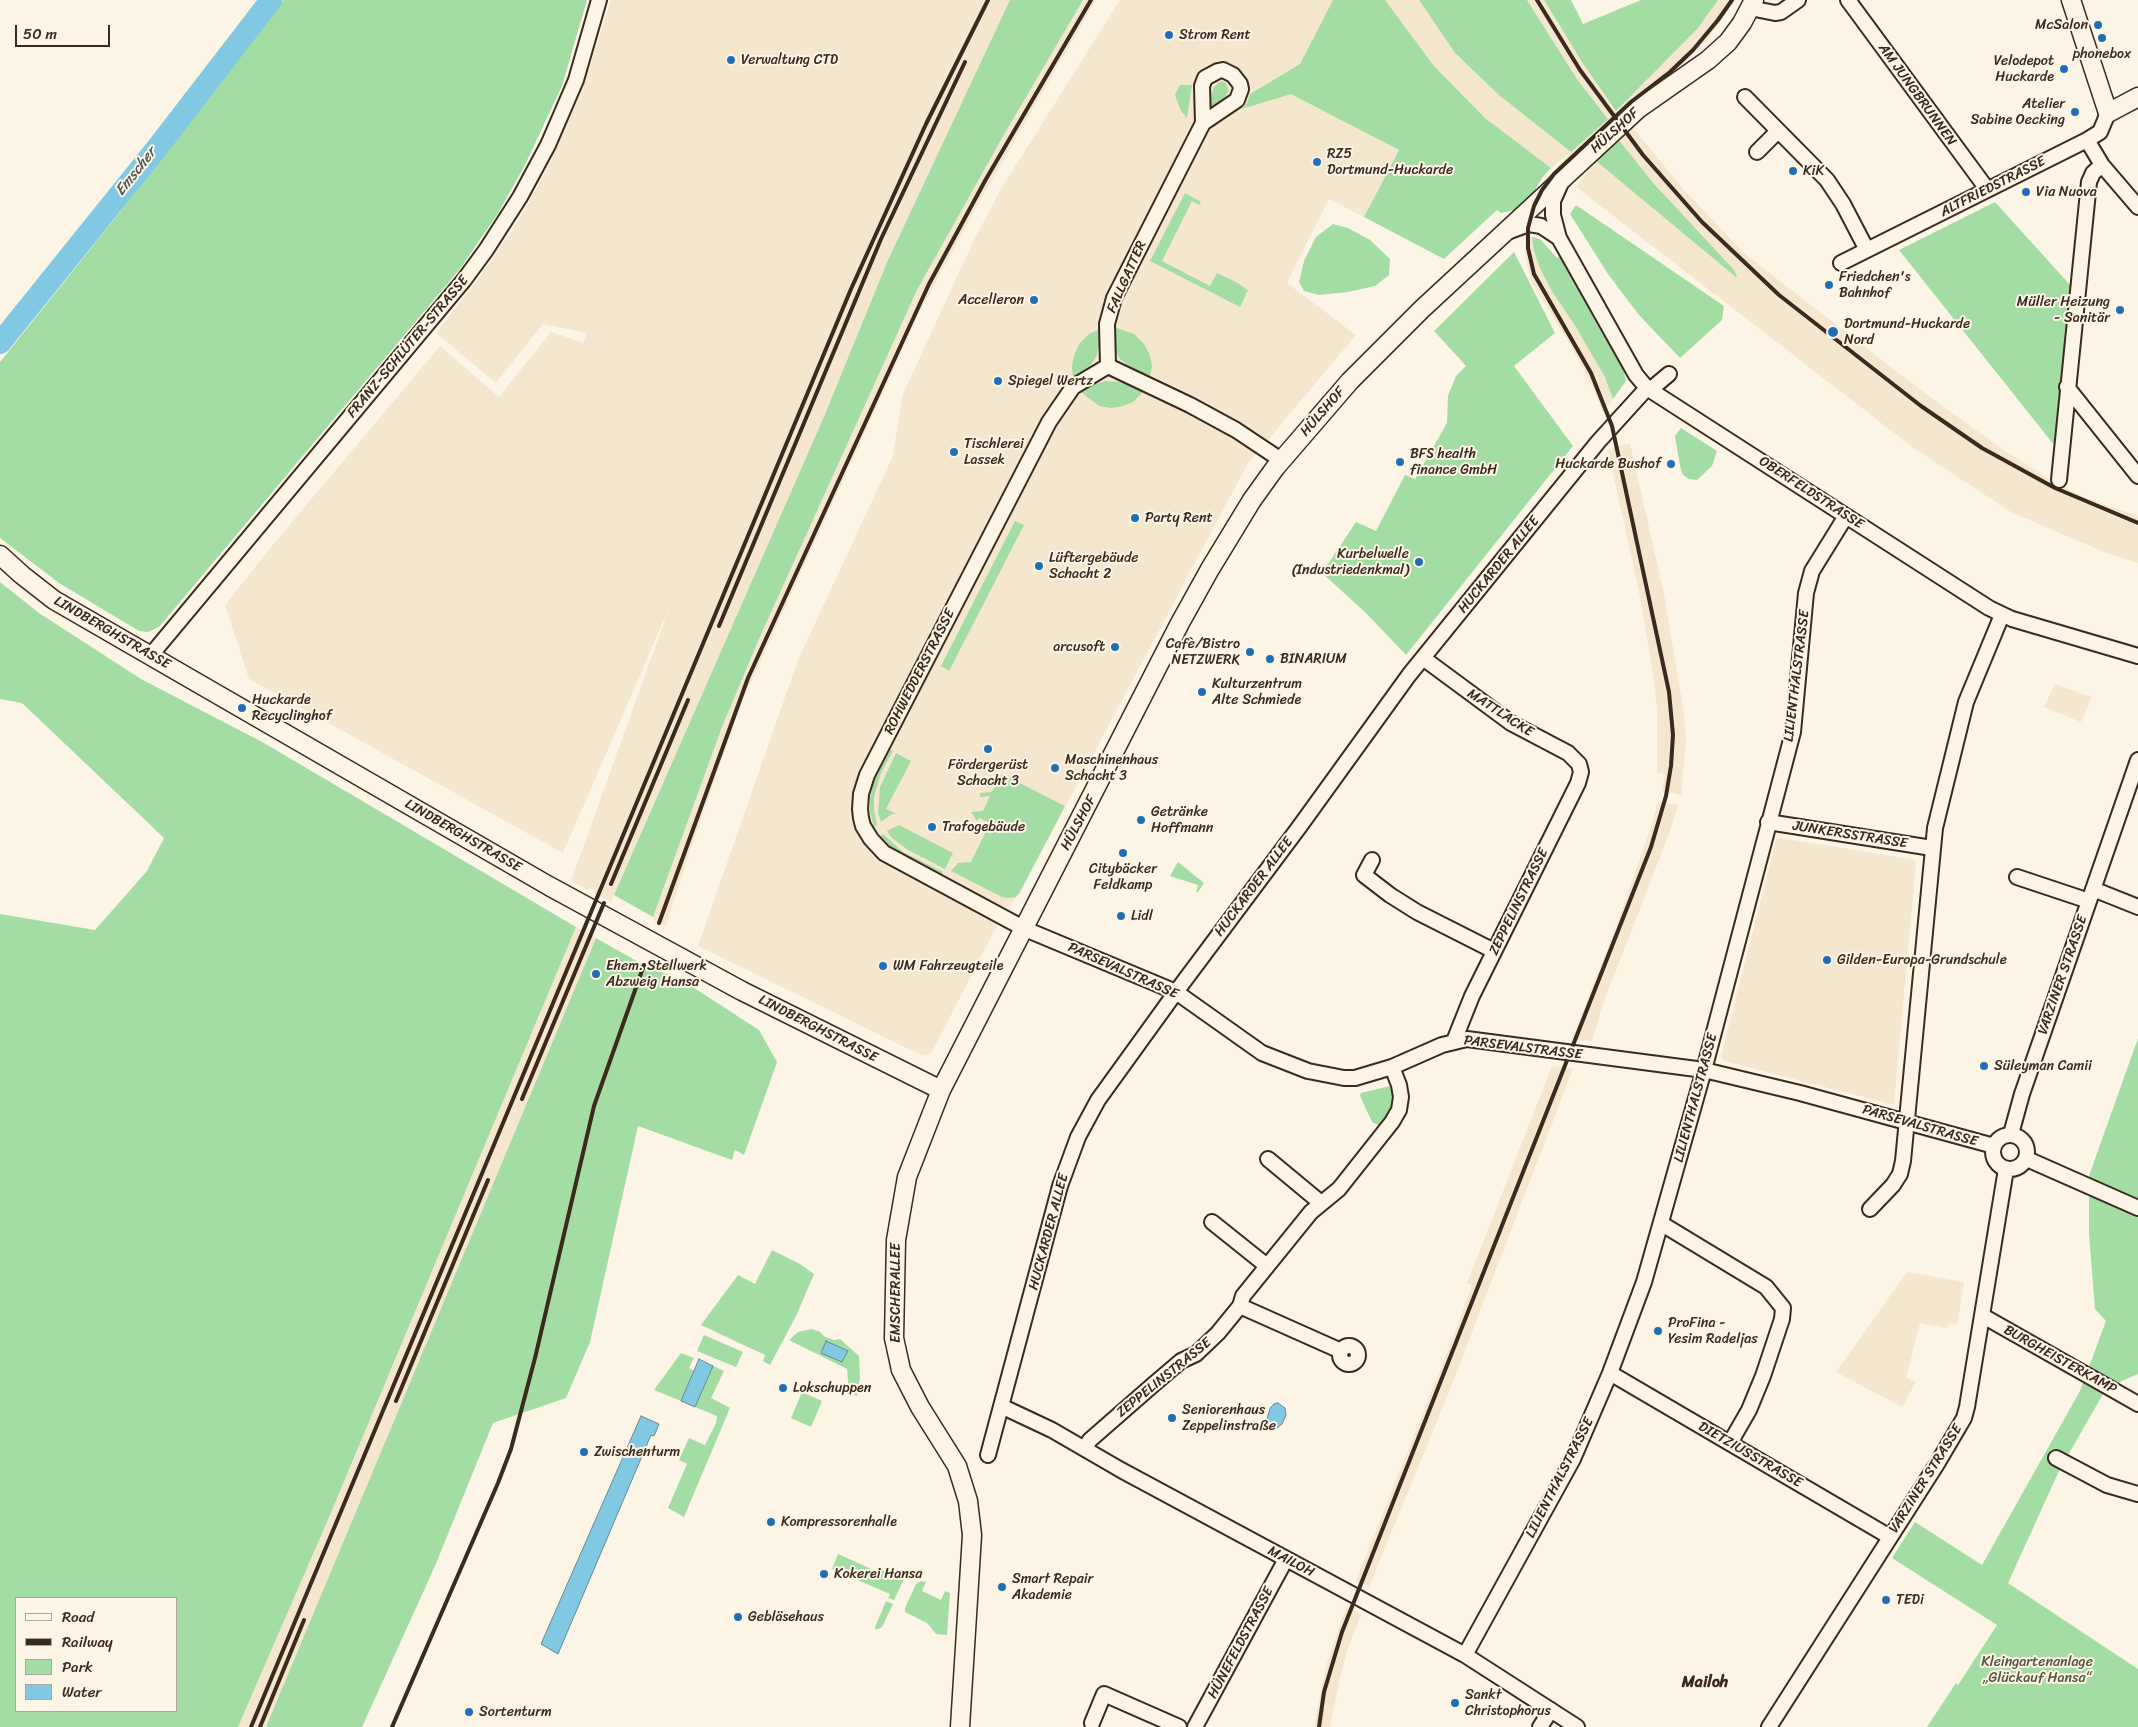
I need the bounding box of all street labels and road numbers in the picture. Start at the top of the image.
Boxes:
street label: AM JUNGBRUNNEN [1874,41,1960,149]
street label: HÜLSHOF [1587,105,1643,157]
street label: ALTFRIEDSTRASSE [1938,153,2048,221]
street label: FALLGATTER [1104,238,1150,316]
street label: FRANZ-SCHLÜTER-STRASSE [344,273,472,421]
street label: HÜLSHOF [1297,384,1349,440]
street label: OBERFELDSTRASSE [1756,453,1866,533]
street label: HUCKARDER ALLEE [1455,513,1543,617]
street label: LINDBERGHSTRASSE [51,593,173,673]
street label: ROHWEDDERSTRASSE [881,607,959,737]
street label: LILIENTHALSTRASSE [1781,609,1813,743]
street label: MATTLACKE [1464,685,1536,741]
street label: HÜLSHOF [1058,793,1100,853]
street label: LINDBERGHSTRASSE [402,796,524,876]
street label: JUNKERSSTRASSE [1791,818,1909,852]
street label: HUCKARDER ALLEE [1211,834,1297,940]
street label: ZEPPELINSTRASSE [1486,846,1552,958]
street label: VARZINER STRASSE [2035,913,2091,1037]
street label: PARSEVALSTRASSE [1065,939,1181,1003]
street label: LINDBERGHSTRASSE [756,992,880,1066]
street label: PARSEVALSTRASSE [1463,1032,1583,1064]
street label: LILIENTHALSTRASSE [1671,1032,1721,1164]
street label: PARSEVALSTRASSE [1861,1102,1979,1150]
street label: HUCKARDER ALLEE [1025,1172,1073,1292]
street label: EMSCHERALLEE [888,1243,904,1343]
street label: BURGHEISTERKAMP [2001,1322,2119,1398]
street label: ZEPPELINSTRASSE [1113,1335,1215,1421]
street label: LILIENTHALSTRASSE [1522,1415,1598,1541]
street label: DIETZIUSSTRASSE [1695,1418,1805,1492]
street label: VARZINER STRASSE [1886,1422,1966,1536]
street label: MAILOH [1265,1543,1317,1581]
street label: HÜNEFELDSTRASSE [1204,1584,1278,1702]

